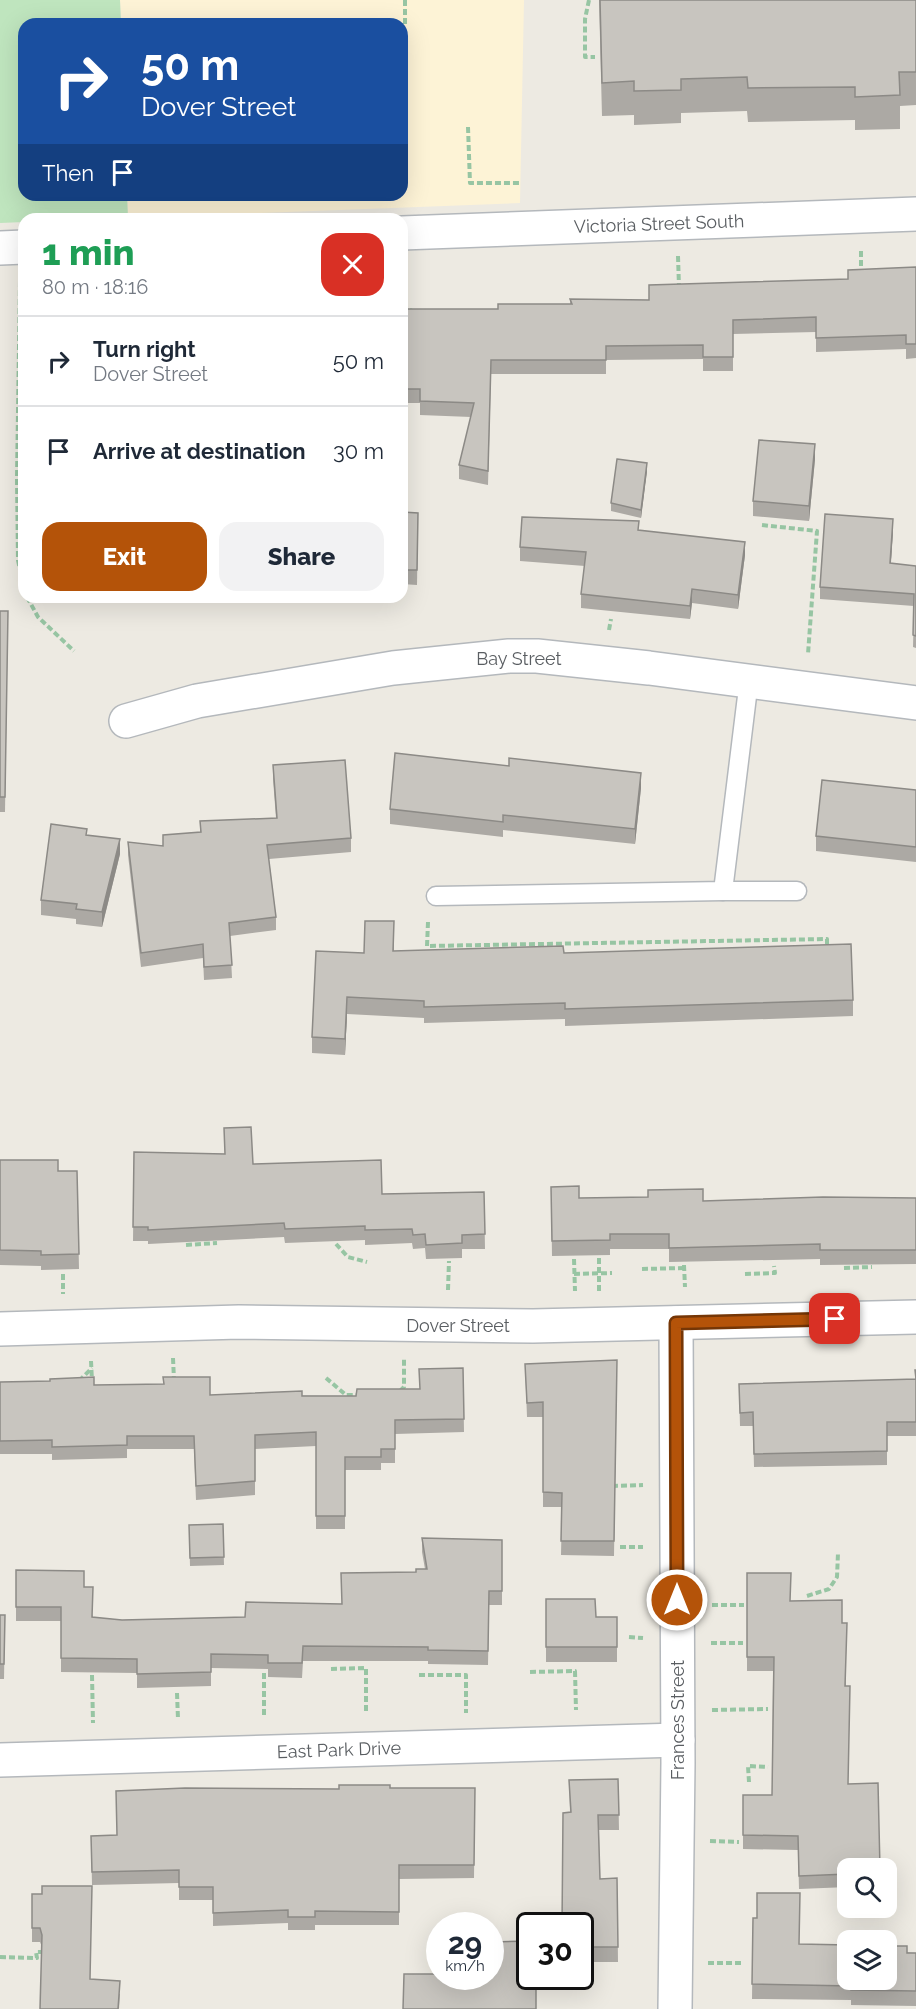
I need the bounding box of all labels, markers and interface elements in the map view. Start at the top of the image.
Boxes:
text: 50 m [141,41,239,90]
icon: right [42,42,120,120]
text: Dover Street [141,91,296,122]
icon: arrive [106,156,139,189]
text: Then [42,160,94,186]
street label: Victoria Street South [573,210,745,237]
text: 1 min [42,231,134,273]
button: close [321,233,384,296]
text: 80 m · 18:16 [42,275,148,299]
text: Turn right [93,336,196,362]
icon: right [42,345,75,378]
text: 50 m [333,348,384,374]
text: Dover Street [93,362,208,386]
icon: arrive [42,435,75,468]
text: Arrive at destination [93,438,306,464]
text: 30 m [333,438,384,464]
button: Exit [42,522,207,591]
button: Share [219,522,384,591]
street label: Bay Street [476,648,562,669]
pin [809,1293,860,1344]
icon: arrive [818,1302,851,1335]
street label: Dover Street [406,1315,510,1336]
position arrow [645,1568,709,1632]
street label: Frances Street [667,1660,688,1780]
street label: East Park Drive [276,1737,402,1762]
map controls [837,1858,897,1990]
button: search [837,1858,897,1918]
speed limit sign: 30 [516,1912,594,1990]
text: 29 [448,1926,482,1961]
button: layers [837,1930,897,1990]
text: km/h [445,1957,485,1975]

